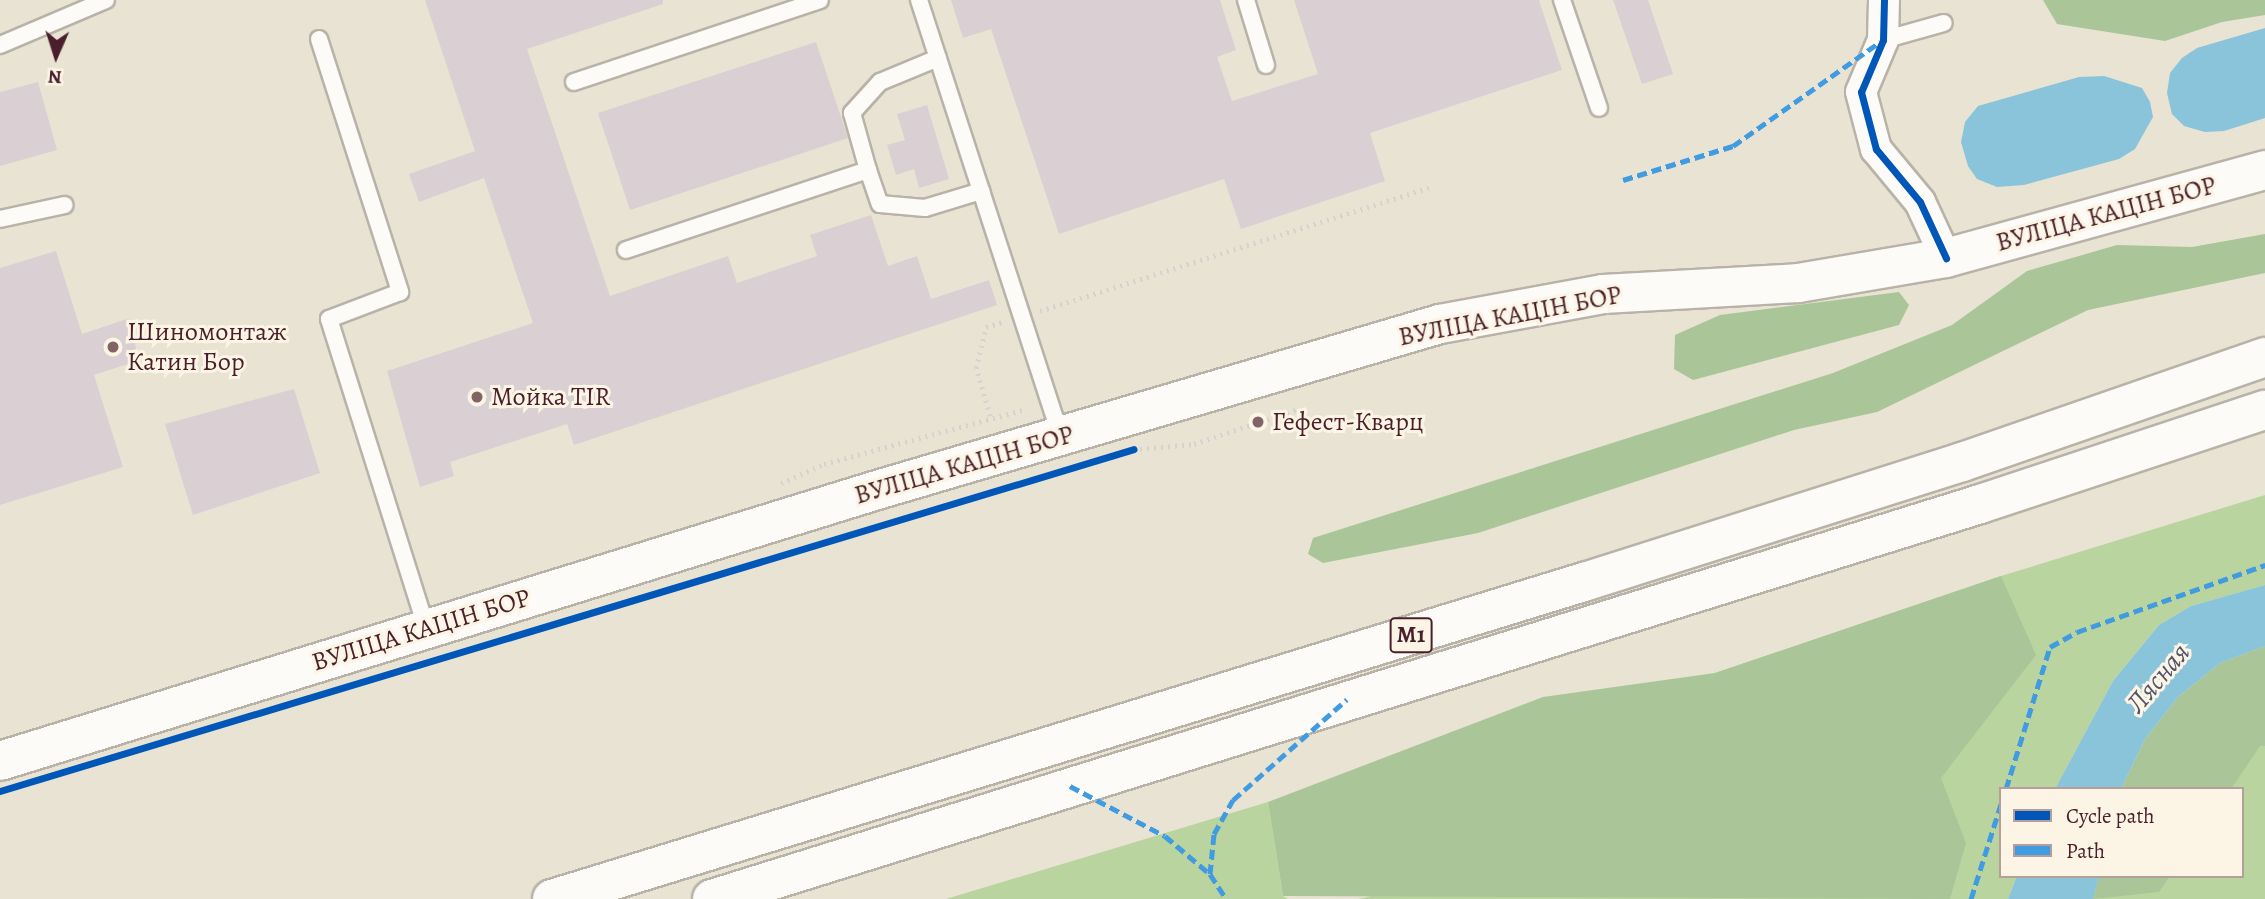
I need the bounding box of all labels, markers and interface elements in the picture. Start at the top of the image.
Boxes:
north arrow [21,21,91,91]
text: N [47,64,62,90]
street label: ВУЛІЦА КАЦІН БОР [1993,170,2219,258]
street label: ВУЛІЦА КАЦІН БОР [1396,279,1624,353]
place label: Шиномонтаж Катин Бор [127,316,287,378]
marker: Шиномонтаж Катин Бор [105,339,121,355]
place label: Мойка TIR [491,381,610,413]
marker: Мойка TIR [469,389,485,405]
place label: Гефест-Кварц [1272,406,1423,438]
marker: Гефест-Кварц [1250,414,1266,430]
street label: ВУЛІЦА КАЦІН БОР [851,419,1077,511]
street label: ВУЛІЦА КАЦІН БОР [308,582,534,678]
road number: М1 [1388,614,1434,656]
water label: Лясная [2119,636,2197,720]
legend [1999,787,2244,878]
text: Cycle path [2066,802,2155,830]
text: Path [2066,837,2105,865]

